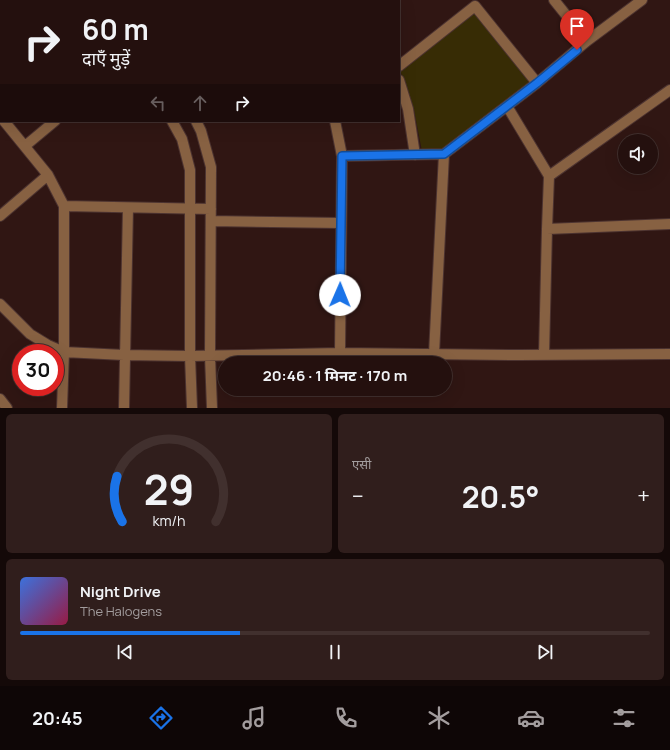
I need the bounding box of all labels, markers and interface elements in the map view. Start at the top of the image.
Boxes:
pin [560,9,594,50]
text: 60 m [82,10,149,48]
icon: arrive [566,15,588,37]
icon: right [16,16,68,68]
text: दाएँ मुड़ें [82,46,130,70]
icon: left [147,92,169,114]
icon: ahead [189,92,211,114]
icon: right [231,92,253,114]
map controls [618,134,658,174]
button: sound [618,134,658,174]
position arrow [319,274,361,316]
speed limit sign: 30 [12,344,64,396]
text: 20:46 · 1 मिनट · 170 m [263,365,407,386]
text: एसी [352,455,371,473]
text: 29 [144,460,194,516]
text: 20.5° [462,476,540,517]
text: − [352,481,364,511]
text: + [637,481,650,511]
text: km/h [152,510,186,529]
text: Night Drive [80,581,161,602]
text: The Halogens [80,602,162,620]
icon: previous [114,641,136,663]
icon: pause [324,641,346,663]
icon: next [534,641,556,663]
icon: directions [147,704,175,732]
icon: music [240,704,268,732]
icon: phone [332,704,360,732]
icon: climate [425,704,453,732]
icon: car [517,704,545,732]
icon: filters [610,704,638,732]
text: 20:45 [32,706,83,730]

